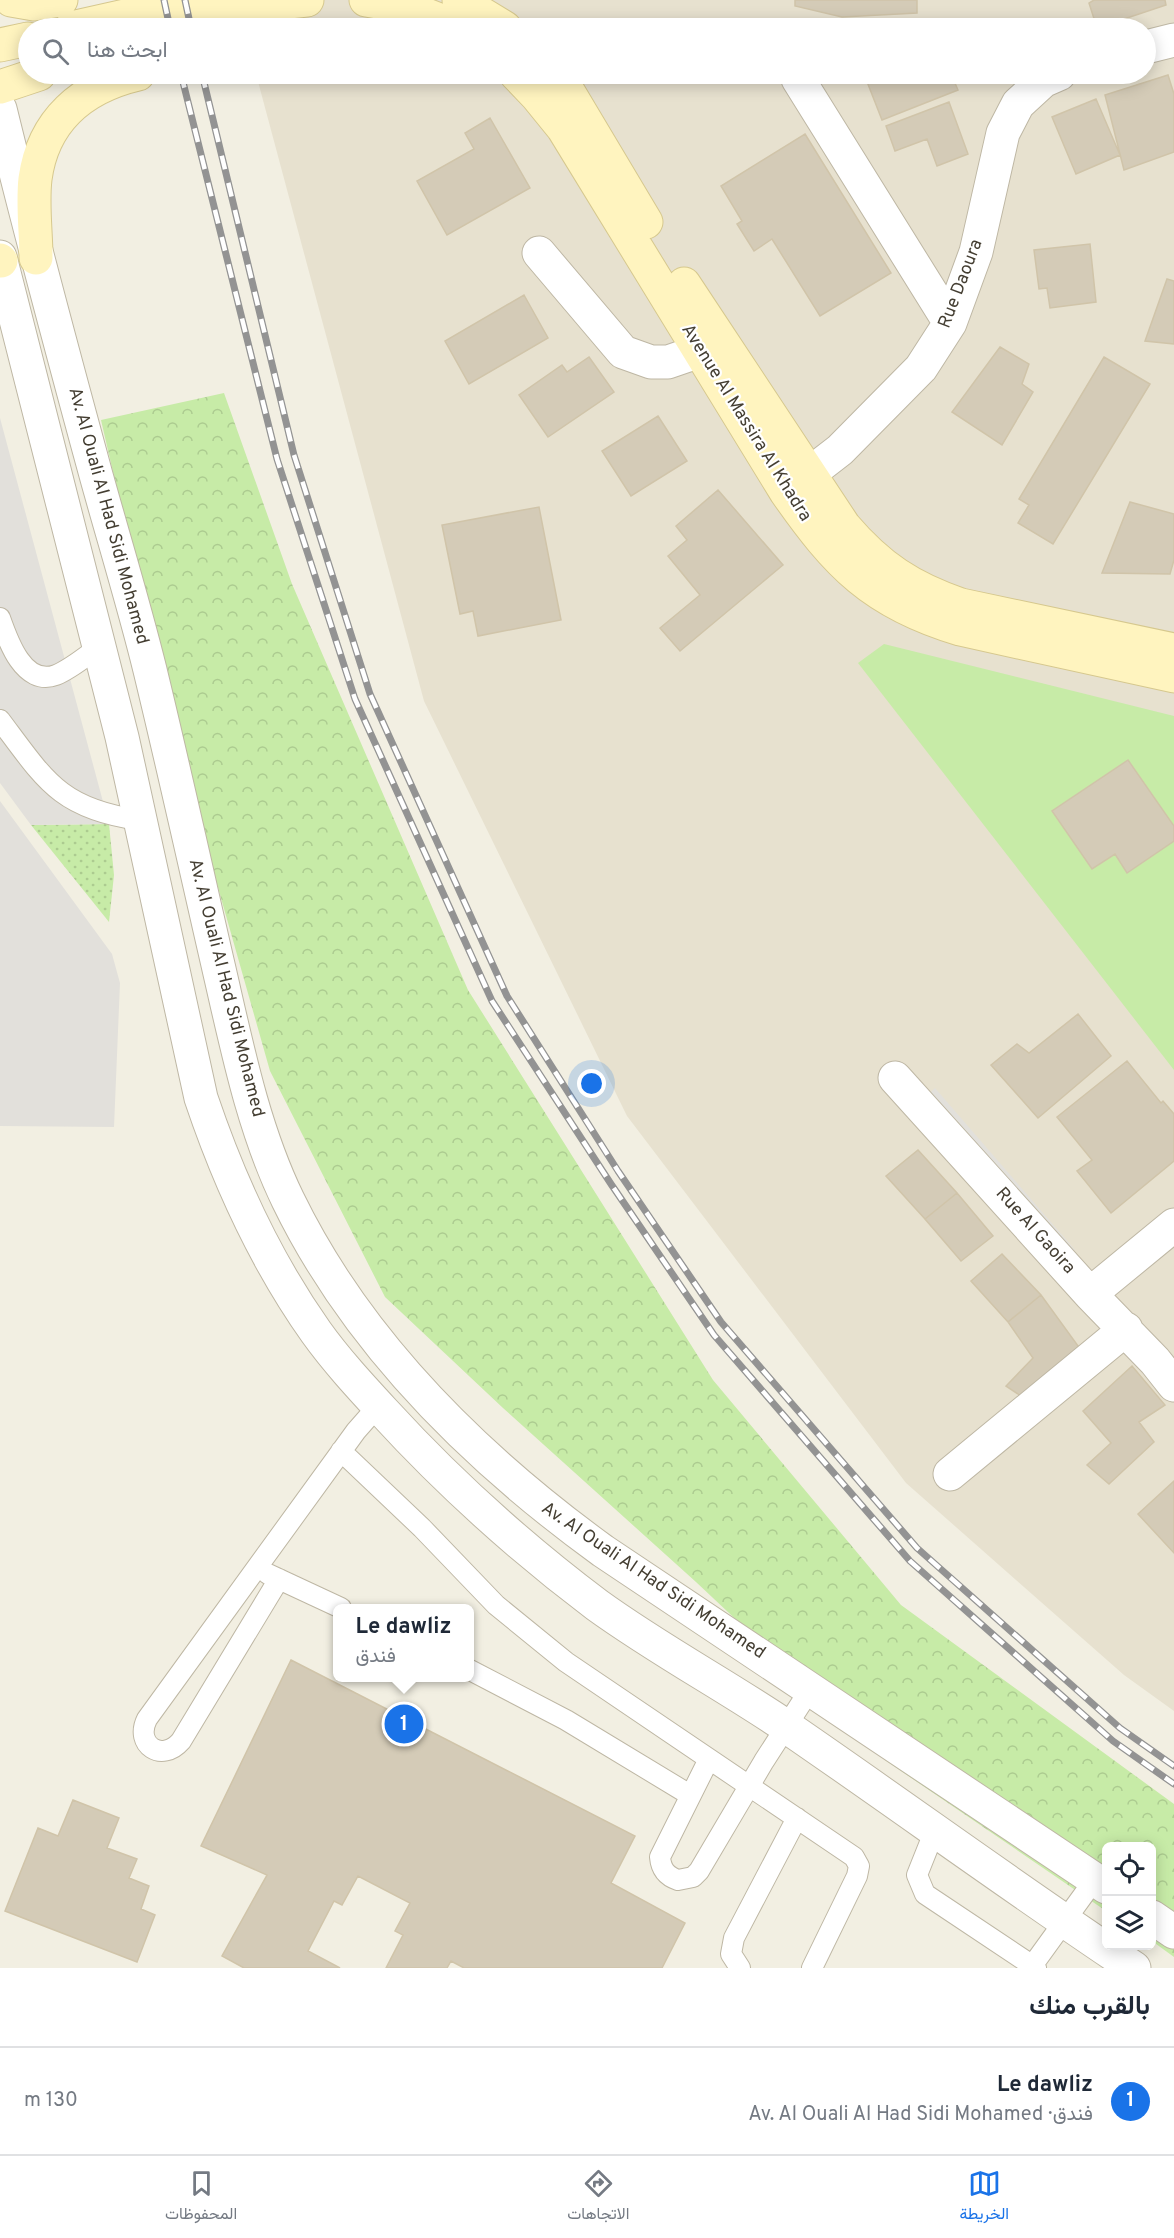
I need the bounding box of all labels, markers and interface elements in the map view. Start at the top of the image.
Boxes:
search box [18,18,1156,84]
icon: search [39,35,72,68]
text: ابحث هنا [87,38,168,65]
street label: Rue Daoura [933,236,989,332]
street label: Avenue Al Massira Al Khadra [676,320,816,526]
street label: Av. Al Ouali Al Had Sidi Mohamed [63,385,153,647]
street label: Av. Al Ouali Al Had Sidi Mohamed [183,856,269,1120]
your location [577,1069,606,1098]
street label: Rue Al Gaoira [990,1183,1080,1279]
street label: Av. Al Ouali Al Had Sidi Mohamed [537,1497,769,1665]
popup [333,1604,474,1682]
text: Le dawliz [355,1614,452,1641]
text: فندق [355,1644,396,1670]
pin: 1 [384,1702,424,1746]
map controls [1102,1842,1156,1950]
button: locate [1102,1842,1156,1896]
button: layers [1102,1896,1156,1950]
text: بالقرب منك [1029,1991,1150,2024]
text: Le dawliz [997,2072,1093,2099]
text: 130 m [24,2088,78,2114]
text: 1 [1127,2088,1135,2114]
text: فندق · Av. Al Ouali Al Had Sidi Mohamed [748,2102,1093,2128]
tab: المحفوظات [165,2167,237,2228]
tab: الاتجاهات [567,2167,629,2228]
tab: الخريطة [959,2167,1009,2228]

